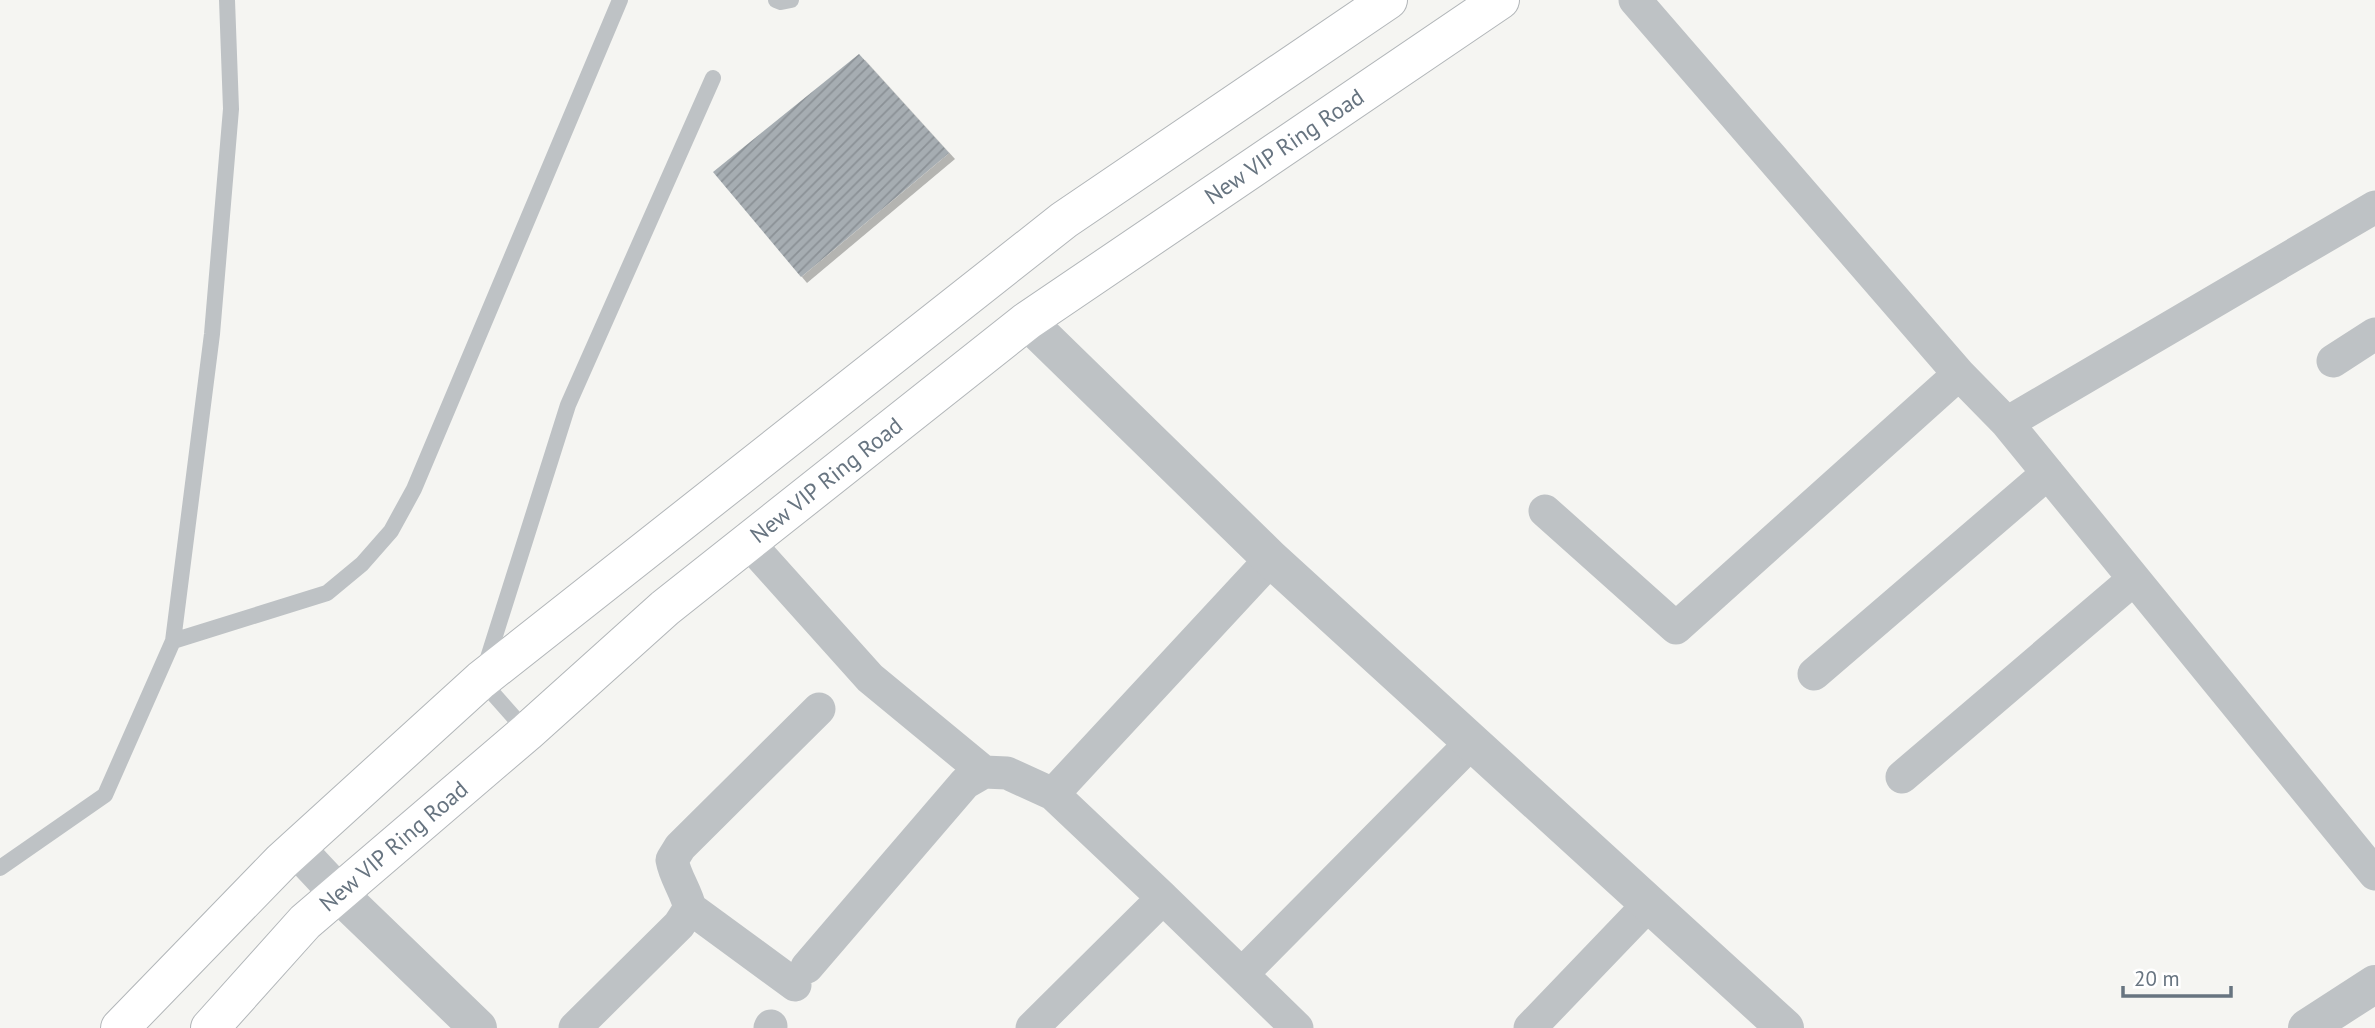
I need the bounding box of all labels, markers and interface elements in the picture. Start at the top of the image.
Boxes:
street label: New VIP Ring Road [1199,82,1369,210]
street label: New VIP Ring Road [744,410,908,549]
street label: New VIP Ring Road [313,774,474,917]
scale bar [2123,954,2232,998]
text: 20 m [2134,965,2180,992]

